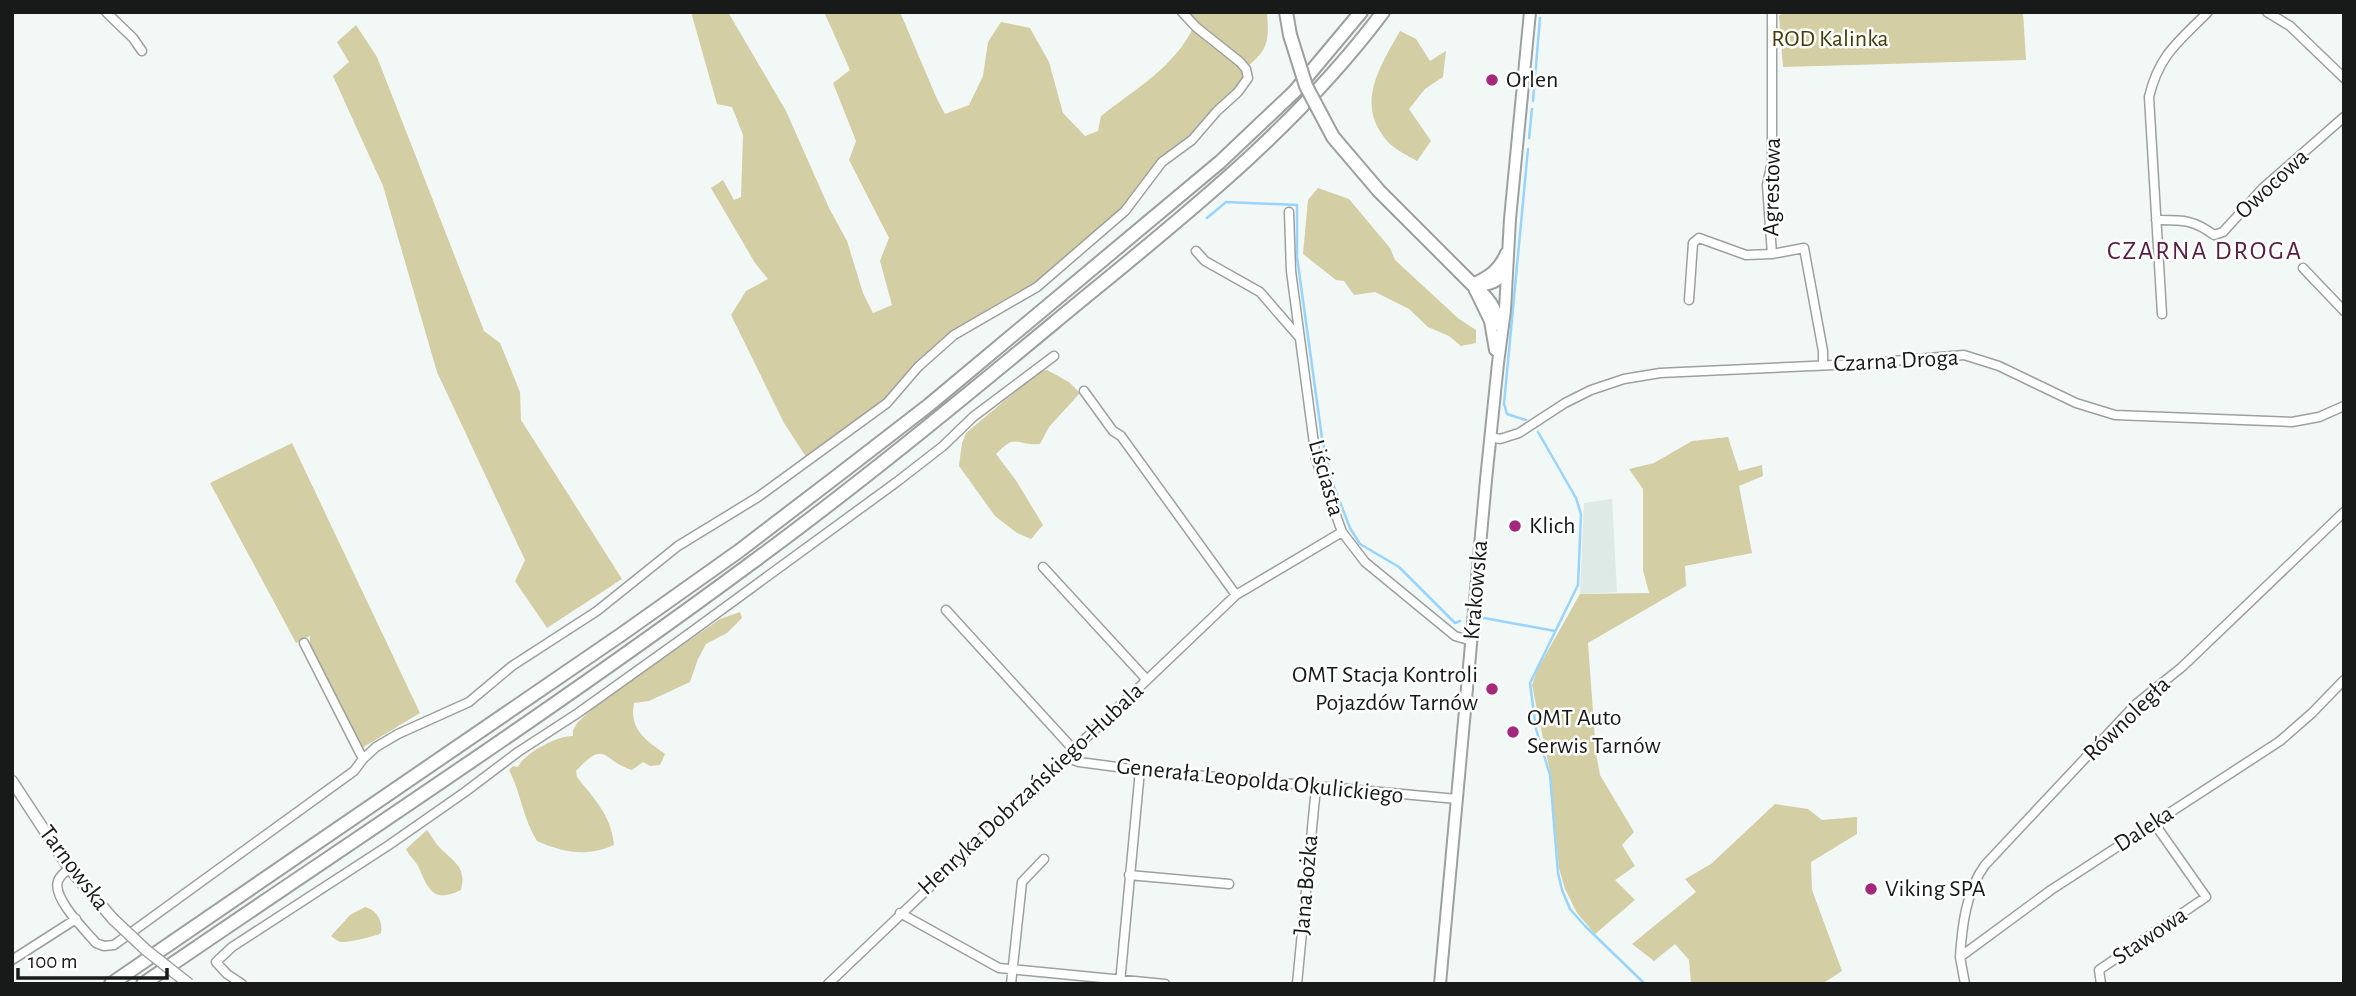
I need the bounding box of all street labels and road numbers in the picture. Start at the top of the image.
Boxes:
street label: Agrestowa [1759,137,1785,237]
street label: Owocowa [2231,144,2313,224]
street label: Czarna Droga [1833,346,1959,376]
street label: Liściasta [1304,437,1348,519]
street label: Krakowska [1460,539,1492,641]
street label: Równoległa [2079,672,2175,766]
street label: Henryka Dobrzańskiego-Hubala [914,678,1148,900]
street label: Generała Leopolda Okulickiego [1115,754,1405,808]
street label: Daleka [2110,801,2178,857]
street label: Tarnowska [35,821,113,915]
street label: Jana Bożka [1290,834,1322,936]
street label: Stawowa [2108,903,2192,969]

